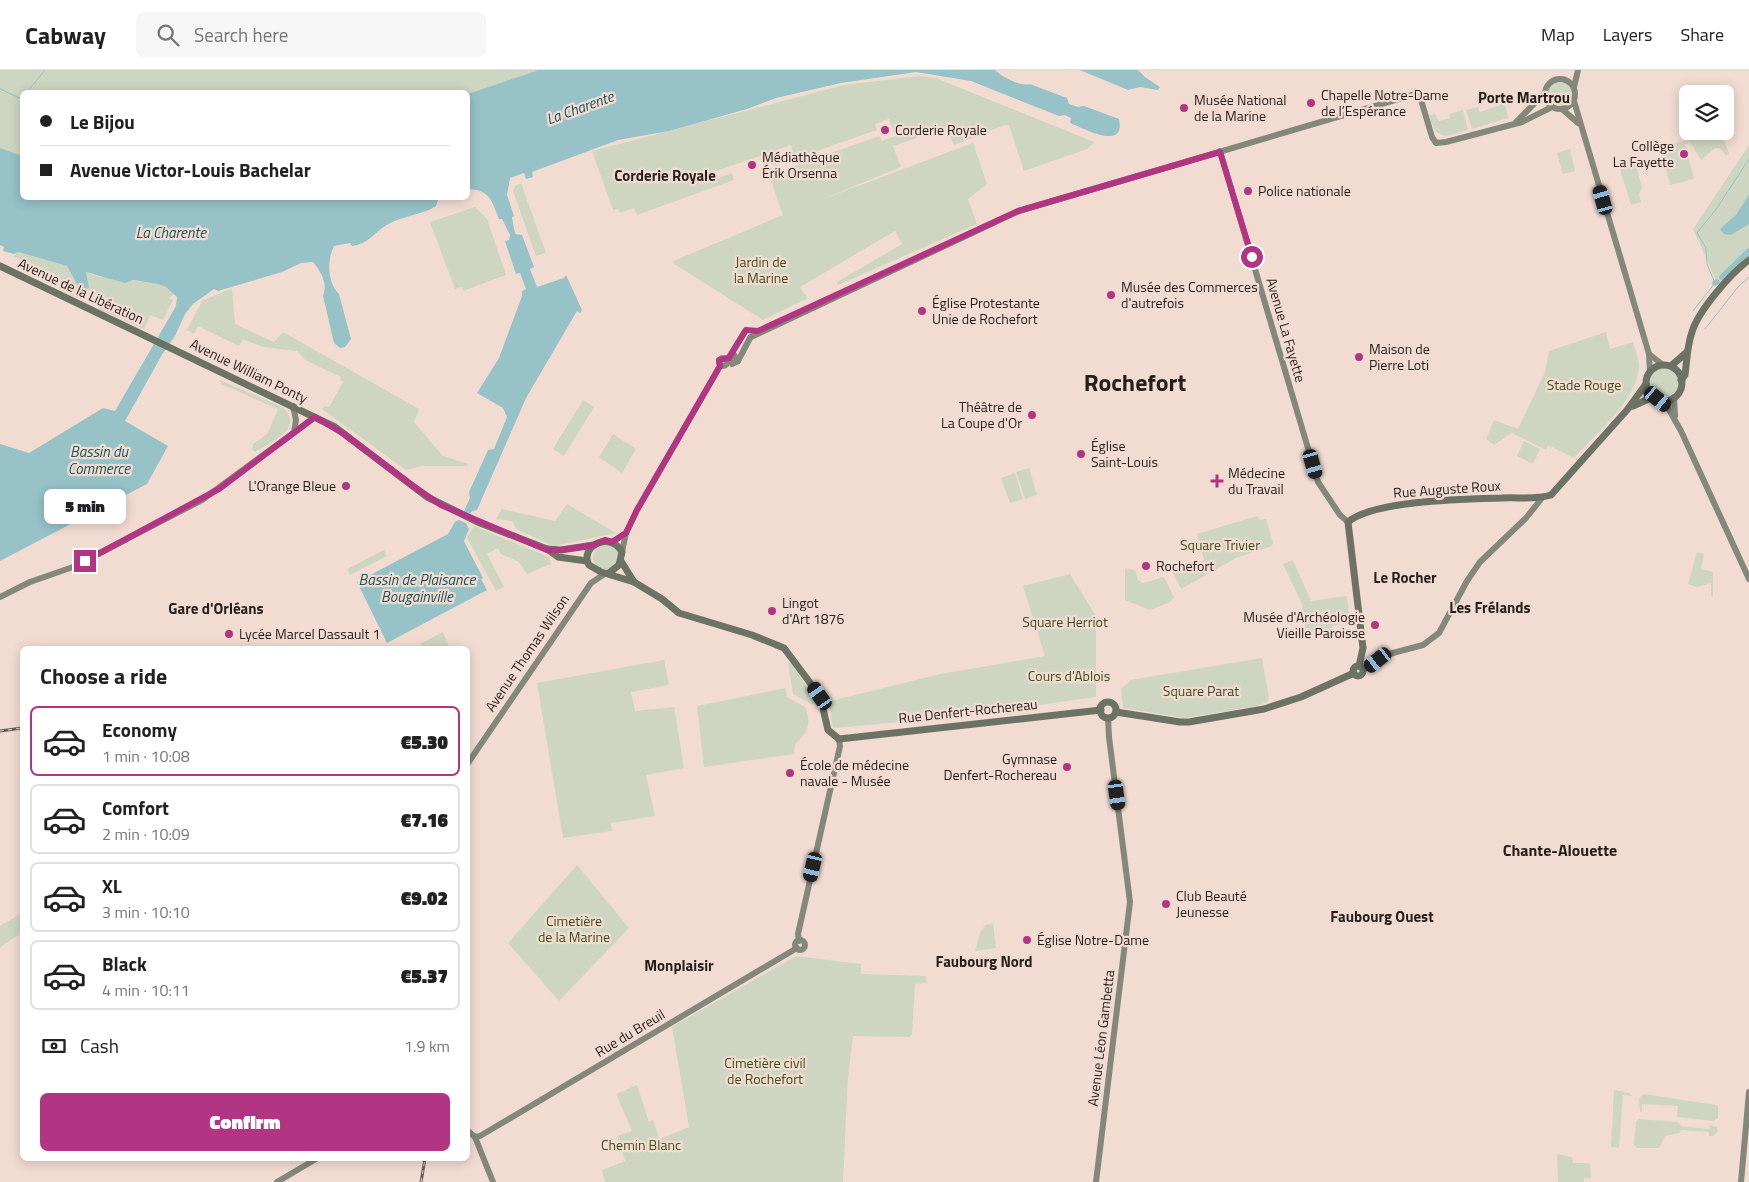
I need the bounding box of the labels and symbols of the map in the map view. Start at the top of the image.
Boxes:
water label: La Charente [543,84,618,130]
place label: Chapelle Notre-Dame de l’Espérance [1321,84,1449,121]
district label: Porte Martrou [1478,86,1570,109]
place label: Musée National de la Marine [1194,89,1287,126]
marker: Chapelle Notre-Dame de l’Espérance [1305,97,1317,109]
marker: Musée National de la Marine [1178,102,1190,114]
place label: Corderie Royale [895,119,987,140]
marker: Corderie Royale [879,124,891,136]
place label: Collège La Fayette [1613,135,1674,172]
place label: Médiathèque Érik Orsenna [762,146,840,183]
marker: Collège La Fayette [1678,148,1690,160]
marker: Médiathèque Érik Orsenna [746,159,758,171]
district label: Corderie Royale [614,164,716,187]
place label: Police nationale [1258,180,1351,201]
car [1591,184,1614,216]
marker: Police nationale [1242,185,1254,197]
water label: La Charente [136,221,207,244]
route start [1241,246,1263,268]
park label: Jardin de la Marine [734,251,788,288]
street label: Avenue de la Libération [15,252,148,329]
street label: Avenue La Fayette [1261,275,1311,385]
place label: Musée des Commerces d'autrefois [1121,276,1258,313]
marker: Musée des Commerces d'autrefois [1105,289,1117,301]
place label: Église Protestante Unie de Rochefort [932,292,1040,329]
marker: Église Protestante Unie de Rochefort [916,305,928,317]
street label: Avenue William Ponty [187,333,312,408]
place label: Maison de Pierre Loti [1369,338,1430,375]
marker: Maison de Pierre Loti [1353,351,1365,363]
district label: Rochefort [1084,364,1187,400]
park label: Stade Rouge [1547,374,1621,395]
car [1641,384,1674,414]
place label: Théâtre de La Coupe d'Or [941,396,1022,433]
marker: Théâtre de La Coupe d'Or [1026,409,1038,421]
place label: Église Saint-Louis [1091,435,1158,472]
water label: Bassin du Commerce [68,440,131,480]
marker: Église Saint-Louis [1075,448,1087,460]
car [1301,448,1324,480]
place label: Médecine du Travail [1228,462,1285,499]
marker: Médecine du Travail [1210,474,1224,488]
street label: Rue Auguste Roux [1392,474,1502,503]
place label: L'Orange Bleue [248,475,336,496]
marker: L'Orange Bleue [340,480,352,492]
callout: 5 min [44,488,126,524]
park label: Square Trivier [1180,534,1260,555]
route end [74,550,96,572]
place label: Rochefort [1156,555,1214,576]
marker: Rochefort [1140,560,1152,572]
district label: Le Rocher [1373,566,1437,589]
water label: Bassin de Plaisance Bougainville [359,568,477,608]
street label: Avenue Thomas Wilson [479,590,574,716]
place label: Lingot d'Art 1876 [782,592,844,629]
district label: Les Frélands [1449,596,1531,619]
district label: Gare d'Orléans [168,597,264,620]
marker: Lingot d'Art 1876 [766,605,778,617]
place label: Musée d'Archéologie Vieille Paroisse [1243,606,1365,643]
park label: Square Herriot [1022,611,1108,632]
marker: Musée d'Archéologie Vieille Paroisse [1369,619,1381,631]
place label: Lycée Marcel Dassault 1 [239,623,380,644]
marker: Lycée Marcel Dassault 1 [223,628,235,640]
car [1361,645,1394,675]
park label: Cours d'Ablois [1028,665,1110,686]
car [805,679,834,713]
park label: Square Parat [1163,680,1239,701]
street label: Rue Denfert-Rochereau [897,693,1039,728]
place label: Gymnase Denfert-Rochereau [943,748,1057,785]
place label: École de médecine navale - Musée [800,754,909,791]
marker: Gymnase Denfert-Rochereau [1061,761,1073,773]
marker: École de médecine navale - Musée [784,767,796,779]
car [1107,779,1126,811]
district label: Chante-Alouette [1503,838,1617,862]
car [802,851,823,883]
place label: Club Beauté Jeunesse [1176,885,1247,922]
marker: Club Beauté Jeunesse [1160,898,1172,910]
district label: Faubourg Ouest [1330,905,1434,928]
park label: Cimetière de la Marine [538,910,610,947]
place label: Église Notre-Dame [1037,929,1149,950]
marker: Église Notre-Dame [1021,934,1033,946]
district label: Faubourg Nord [935,950,1033,973]
district label: Monplaisir [644,954,714,977]
street label: Avenue Léon Gambetta [1082,969,1119,1107]
street label: Rue du Breuil [591,1003,669,1062]
park label: Cimetière civil de Rochefort [724,1052,806,1089]
park label: Chemin Blanc [601,1134,681,1155]

